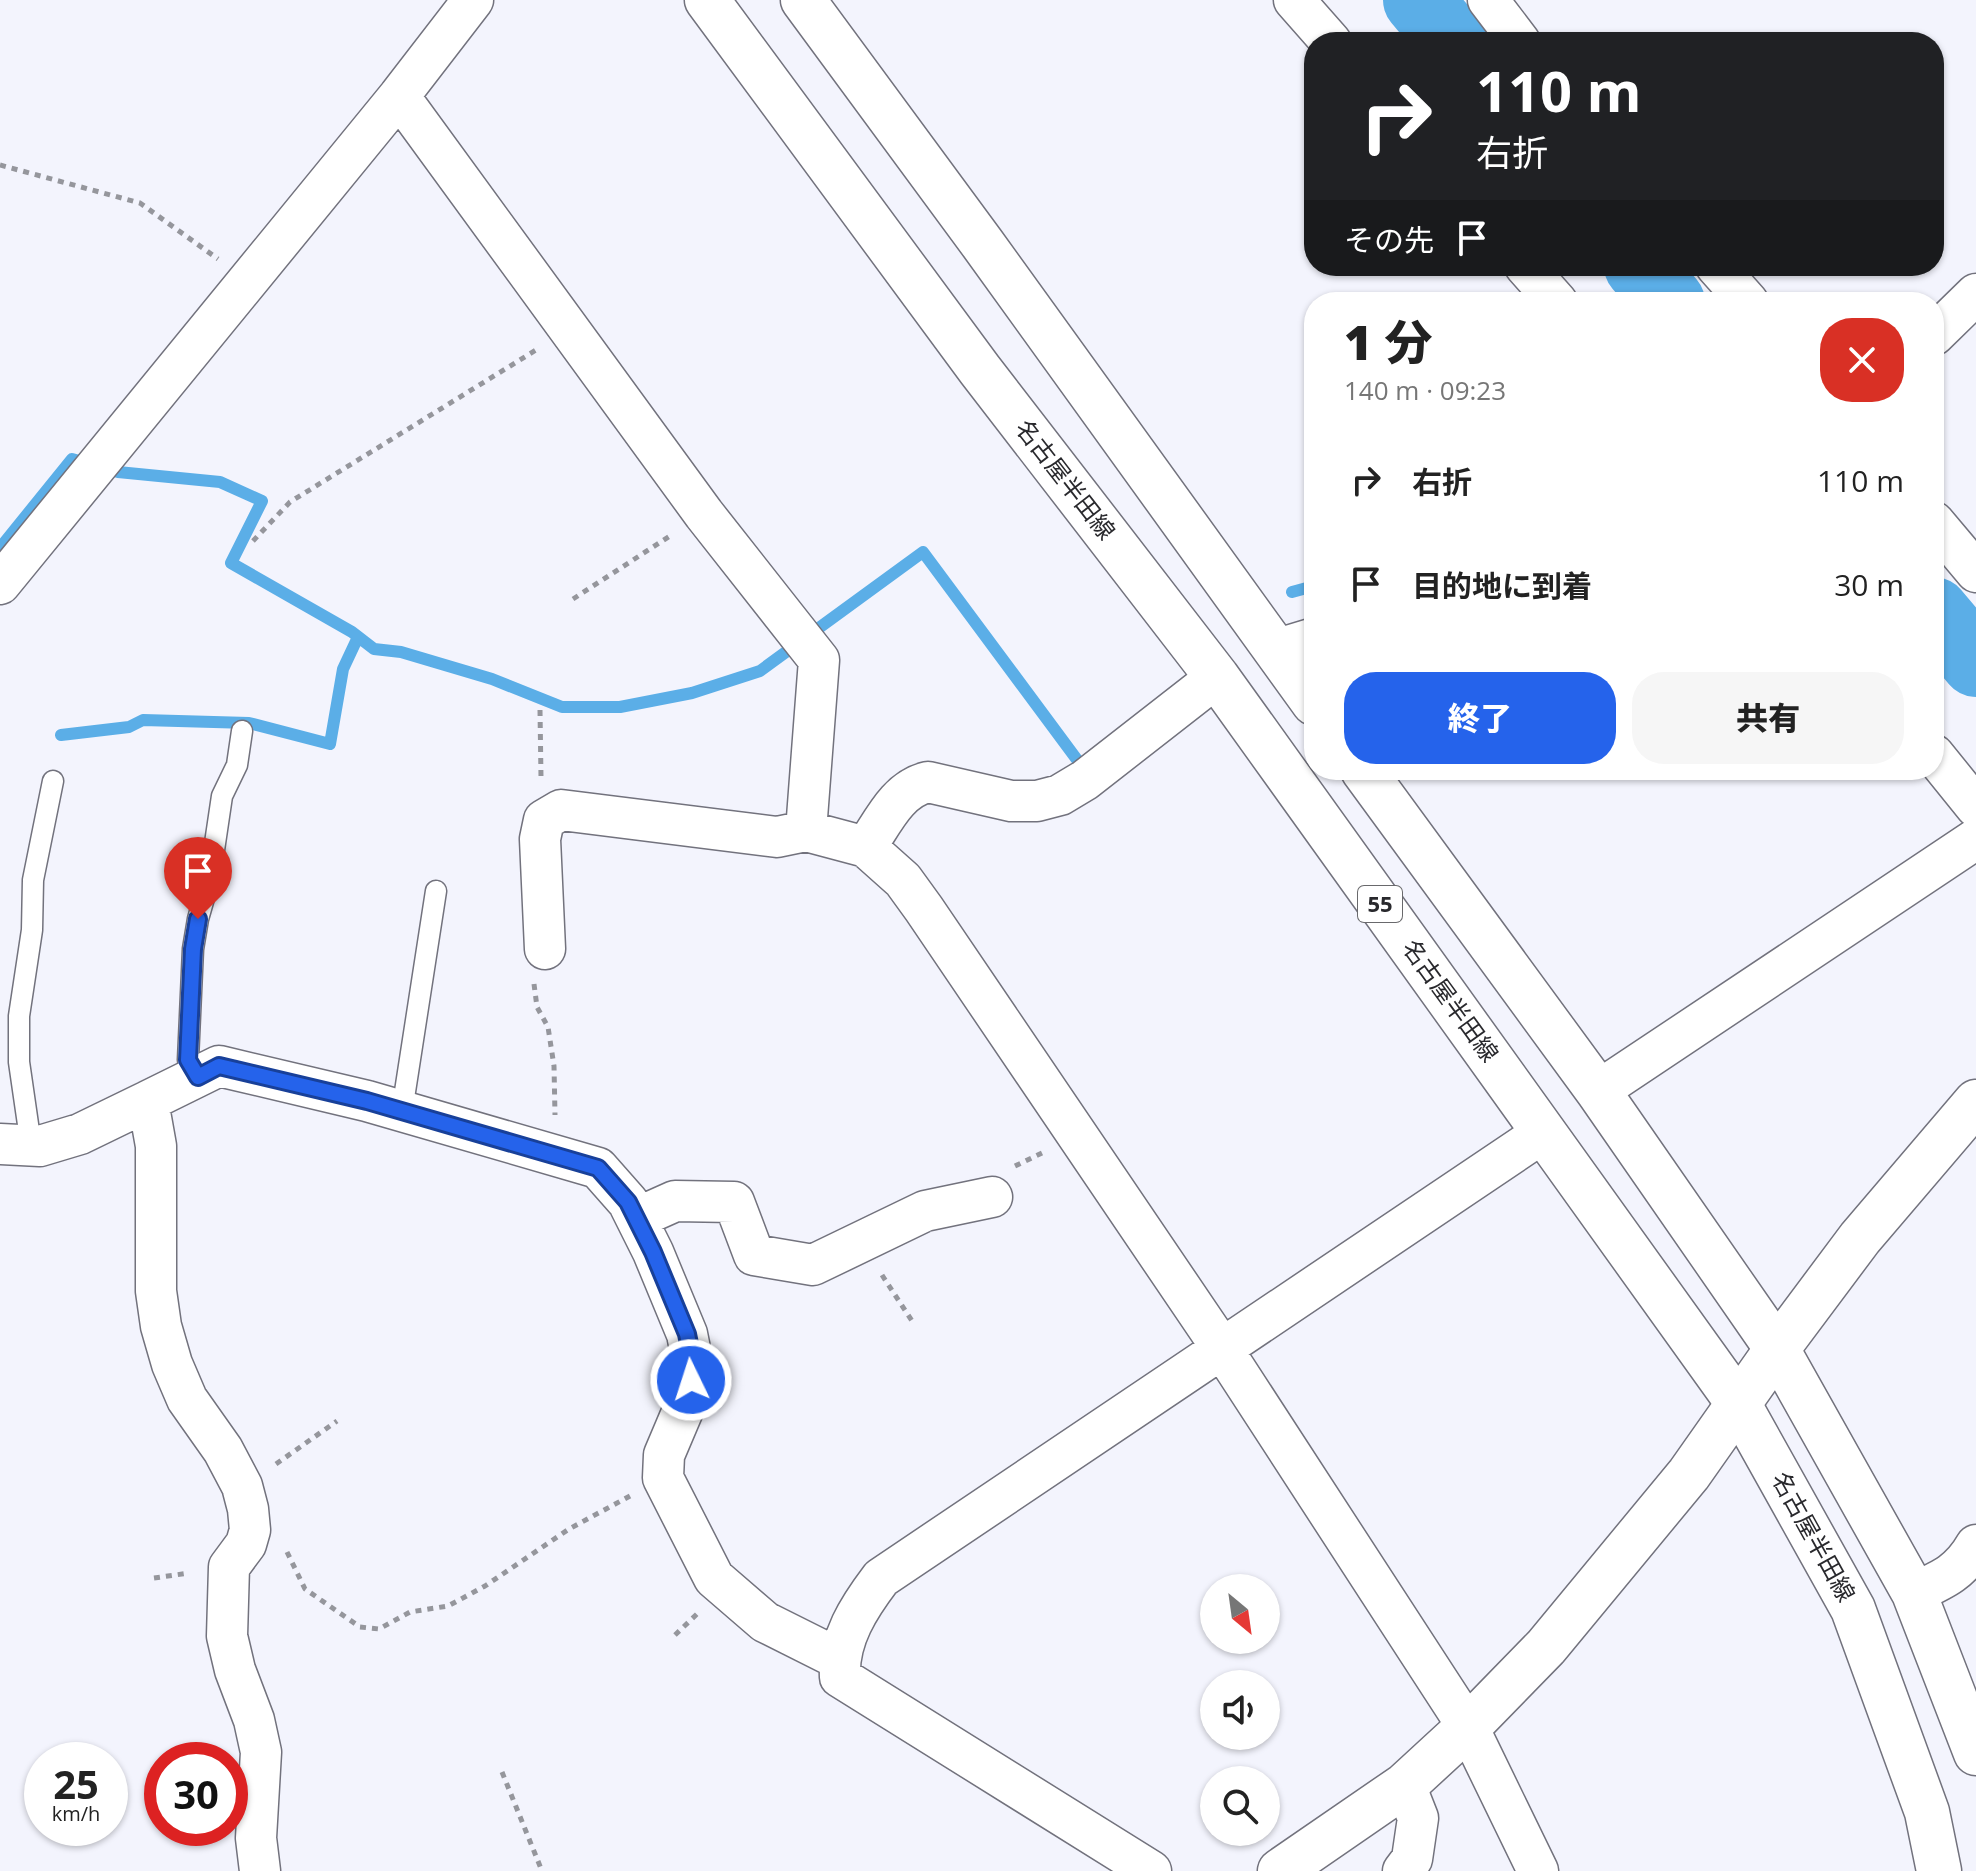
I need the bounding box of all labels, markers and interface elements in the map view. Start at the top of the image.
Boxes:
text: 110 m [1476,52,1642,128]
icon: right [1344,64,1448,168]
text: 右折 [1476,128,1548,177]
icon: arrive [1450,216,1494,260]
text: その先 [1344,219,1434,260]
text: 1 分 [1344,309,1433,374]
button: close [1820,318,1904,402]
text: 140 m · 09:23 [1344,372,1506,408]
street label: 名古屋半田線 [1009,412,1124,546]
icon: right [1344,458,1388,502]
text: 110 m [1817,460,1904,501]
text: 右折 [1412,461,1472,502]
icon: arrive [1344,562,1388,606]
text: 30 m [1834,564,1904,605]
text: 目的地に到着 [1412,565,1592,606]
button: 終了 [1344,672,1616,764]
button: 共有 [1632,672,1904,764]
pin [164,837,232,919]
icon: arrive [176,849,220,893]
road number: 55 [1358,886,1402,922]
street label: 名古屋半田線 [1396,932,1507,1068]
position arrow [649,1338,733,1422]
street label: 名古屋半田線 [1765,1465,1864,1607]
north arrow [1200,1574,1280,1654]
map controls [1200,1574,1280,1846]
button: sound [1200,1670,1280,1750]
speed limit sign: 30 [144,1742,248,1846]
text: 25 [53,1756,99,1811]
button: search [1200,1766,1280,1846]
text: km/h [52,1800,100,1827]

